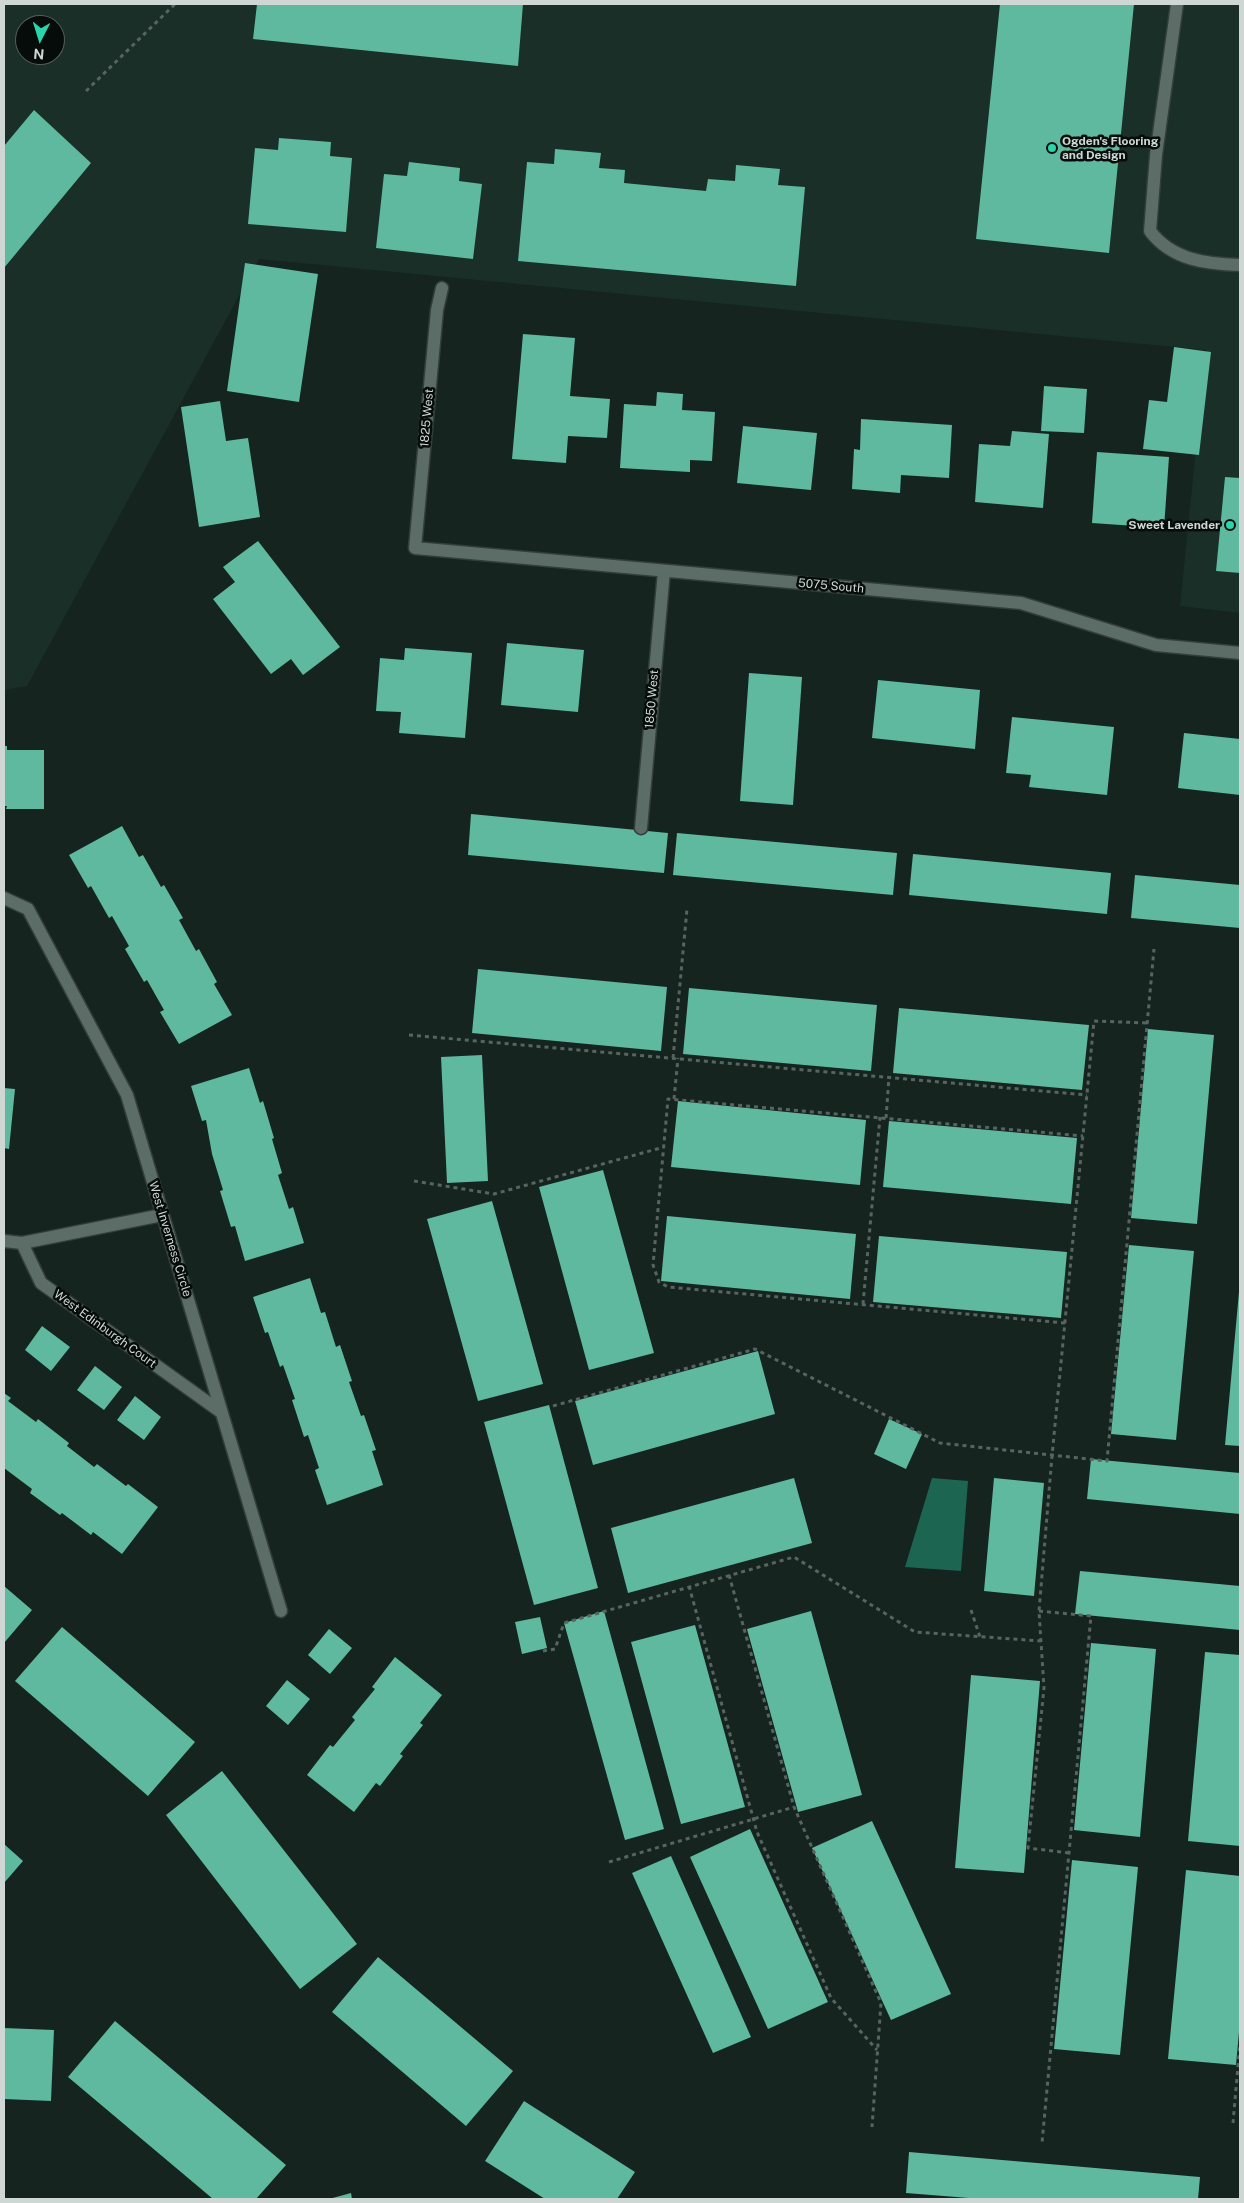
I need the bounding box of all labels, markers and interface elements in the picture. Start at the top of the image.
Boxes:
north arrow [15,15,65,65]
text: N [33,46,45,62]
place label: Ogden's Flooring and Design [1062,134,1158,162]
marker: Ogden's Flooring and Design [1046,142,1058,154]
street label: 1825 West [417,388,437,448]
place label: Sweet Lavender [1128,518,1220,532]
marker: Sweet Lavender [1224,519,1236,531]
street label: 5075 South [798,576,864,596]
street label: 1850 West [642,669,662,729]
street label: West Inverness Circle [146,1180,194,1298]
street label: West Edinburgh Court [51,1287,159,1371]

